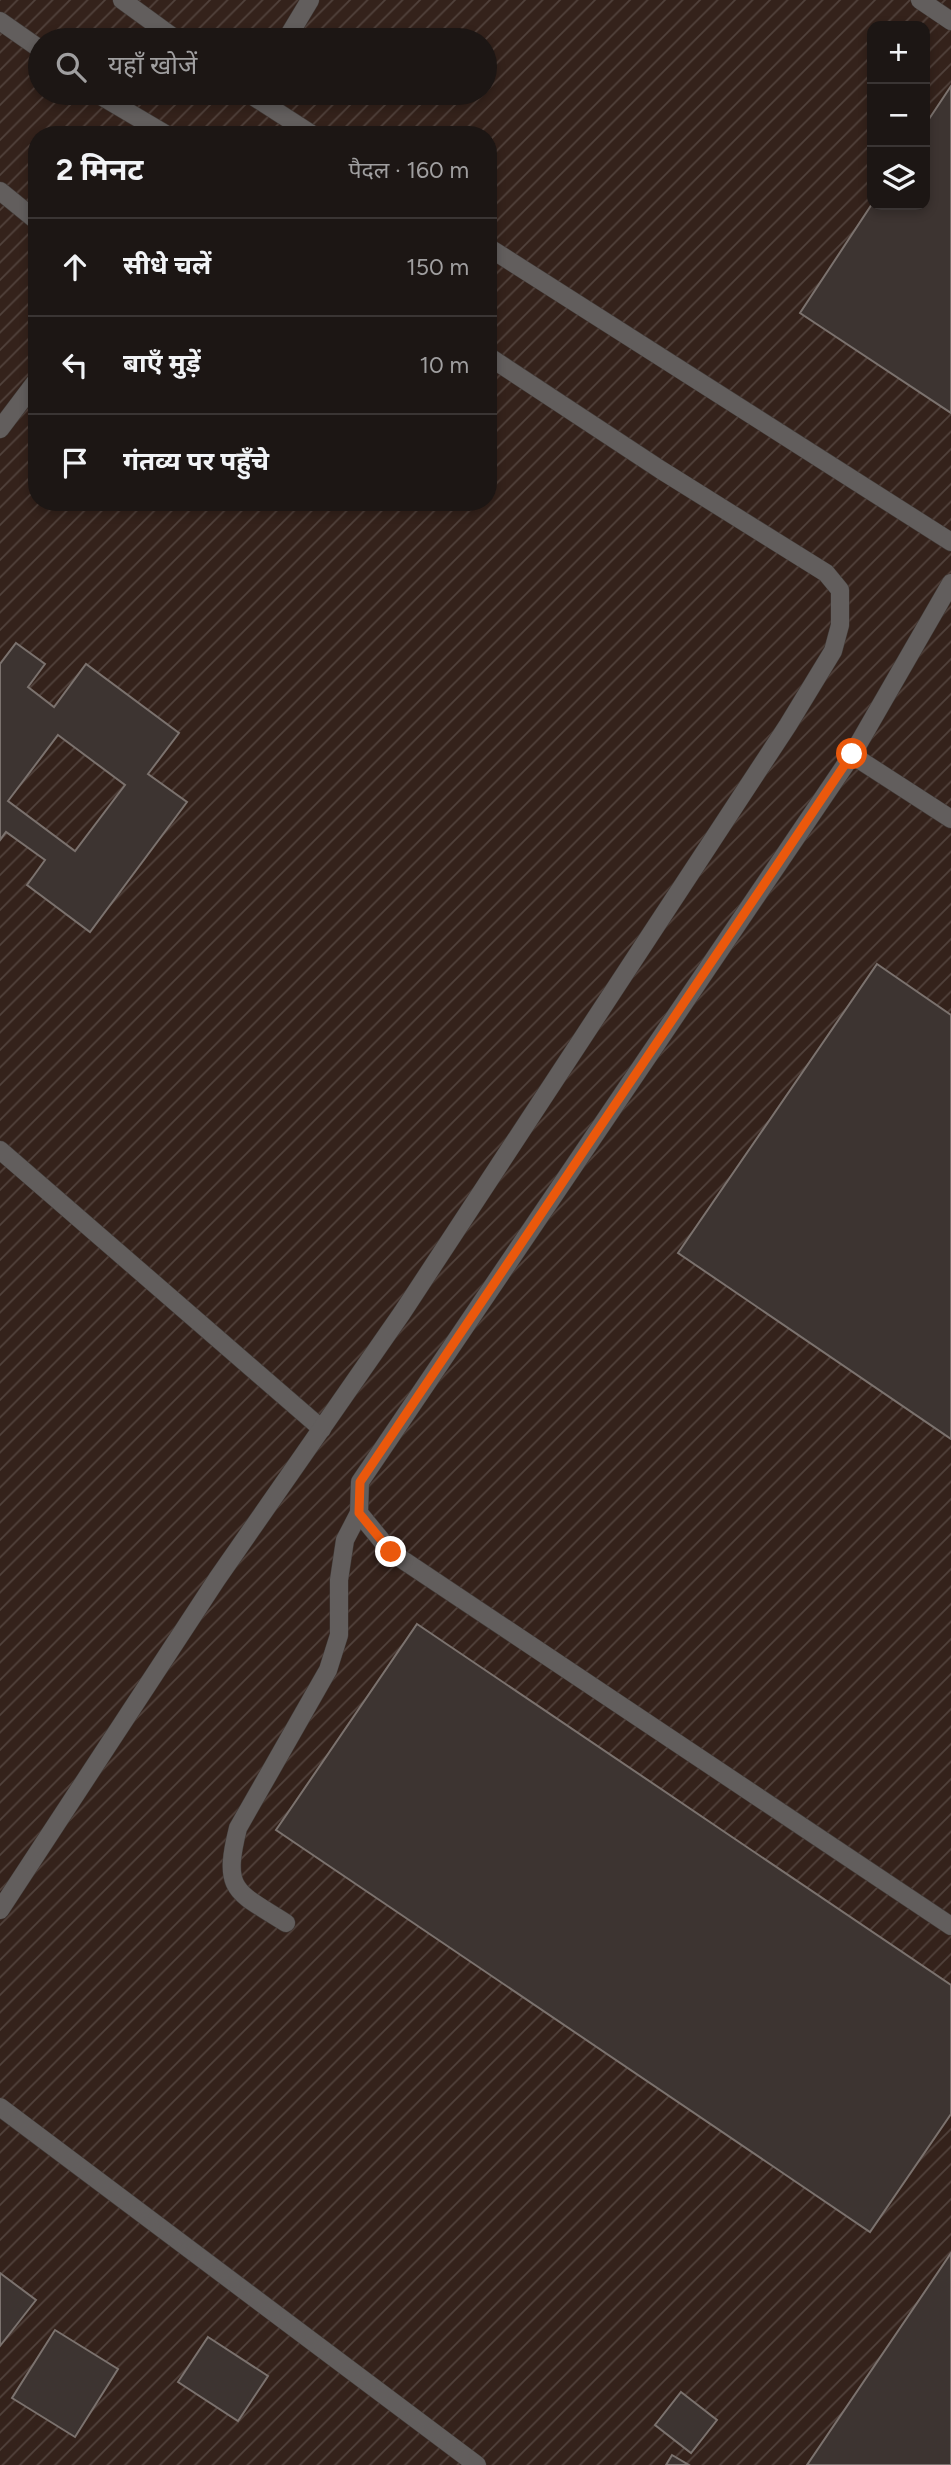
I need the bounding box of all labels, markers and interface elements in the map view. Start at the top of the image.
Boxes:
map controls [867,21,930,210]
button: + [867,21,930,84]
search box [28,28,497,105]
icon: search [52,48,90,86]
text: यहाँ खोजें [108,49,197,81]
button: − [867,84,930,147]
button: layers [867,147,930,210]
text: 2 मिनट [56,151,143,188]
text: पैदल · 160 m [348,156,469,184]
icon: ahead [56,248,94,286]
text: सीधे चलें [123,249,211,281]
text: 150 m [406,253,469,281]
icon: left [56,346,94,384]
text: बाएँ मुड़ें [123,347,200,379]
text: 10 m [420,351,469,379]
icon: arrive [56,444,94,482]
text: गंतव्य पर पहुँचे [123,445,269,477]
route start [836,738,867,769]
route end [375,1536,406,1567]

